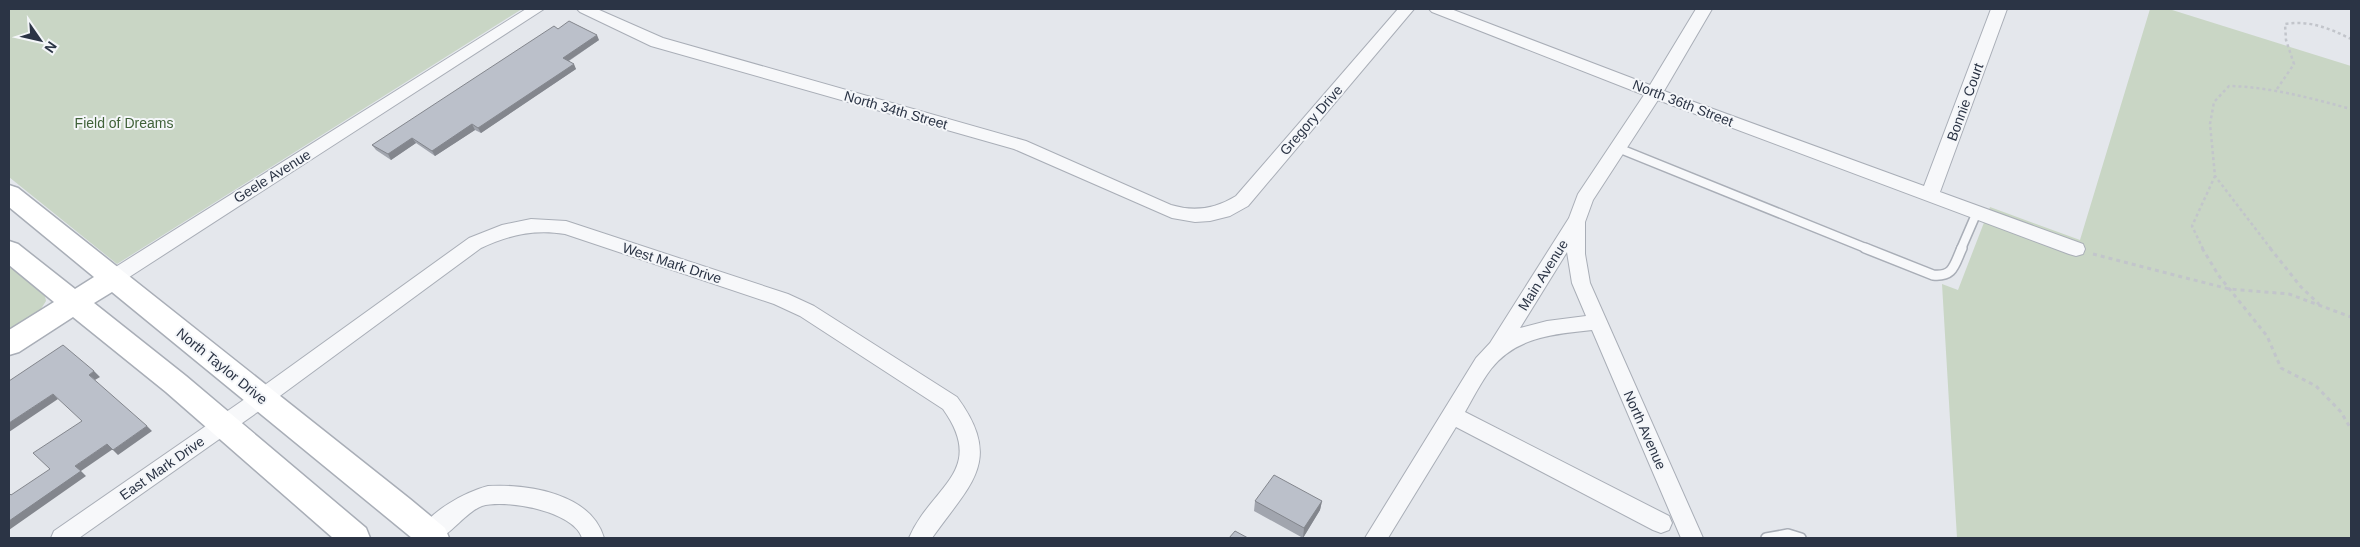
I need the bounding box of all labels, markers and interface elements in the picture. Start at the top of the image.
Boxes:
north arrow [15,15,65,65]
text: N [41,39,60,56]
street label: Bonnie Court [1944,61,1987,143]
street label: North 36th Street [1630,76,1736,130]
street label: Gregory Drive [1276,82,1346,158]
street label: North 34th Street [843,88,950,132]
park label: Field of Dreams [75,115,173,131]
street label: Geele Avenue [231,146,314,206]
street label: Main Avenue [1515,236,1571,313]
street label: West Mark Drive [620,239,724,287]
street label: North Taylor Drive [174,325,271,408]
street label: North Avenue [1620,388,1670,472]
street label: East Mark Drive [117,433,208,503]

